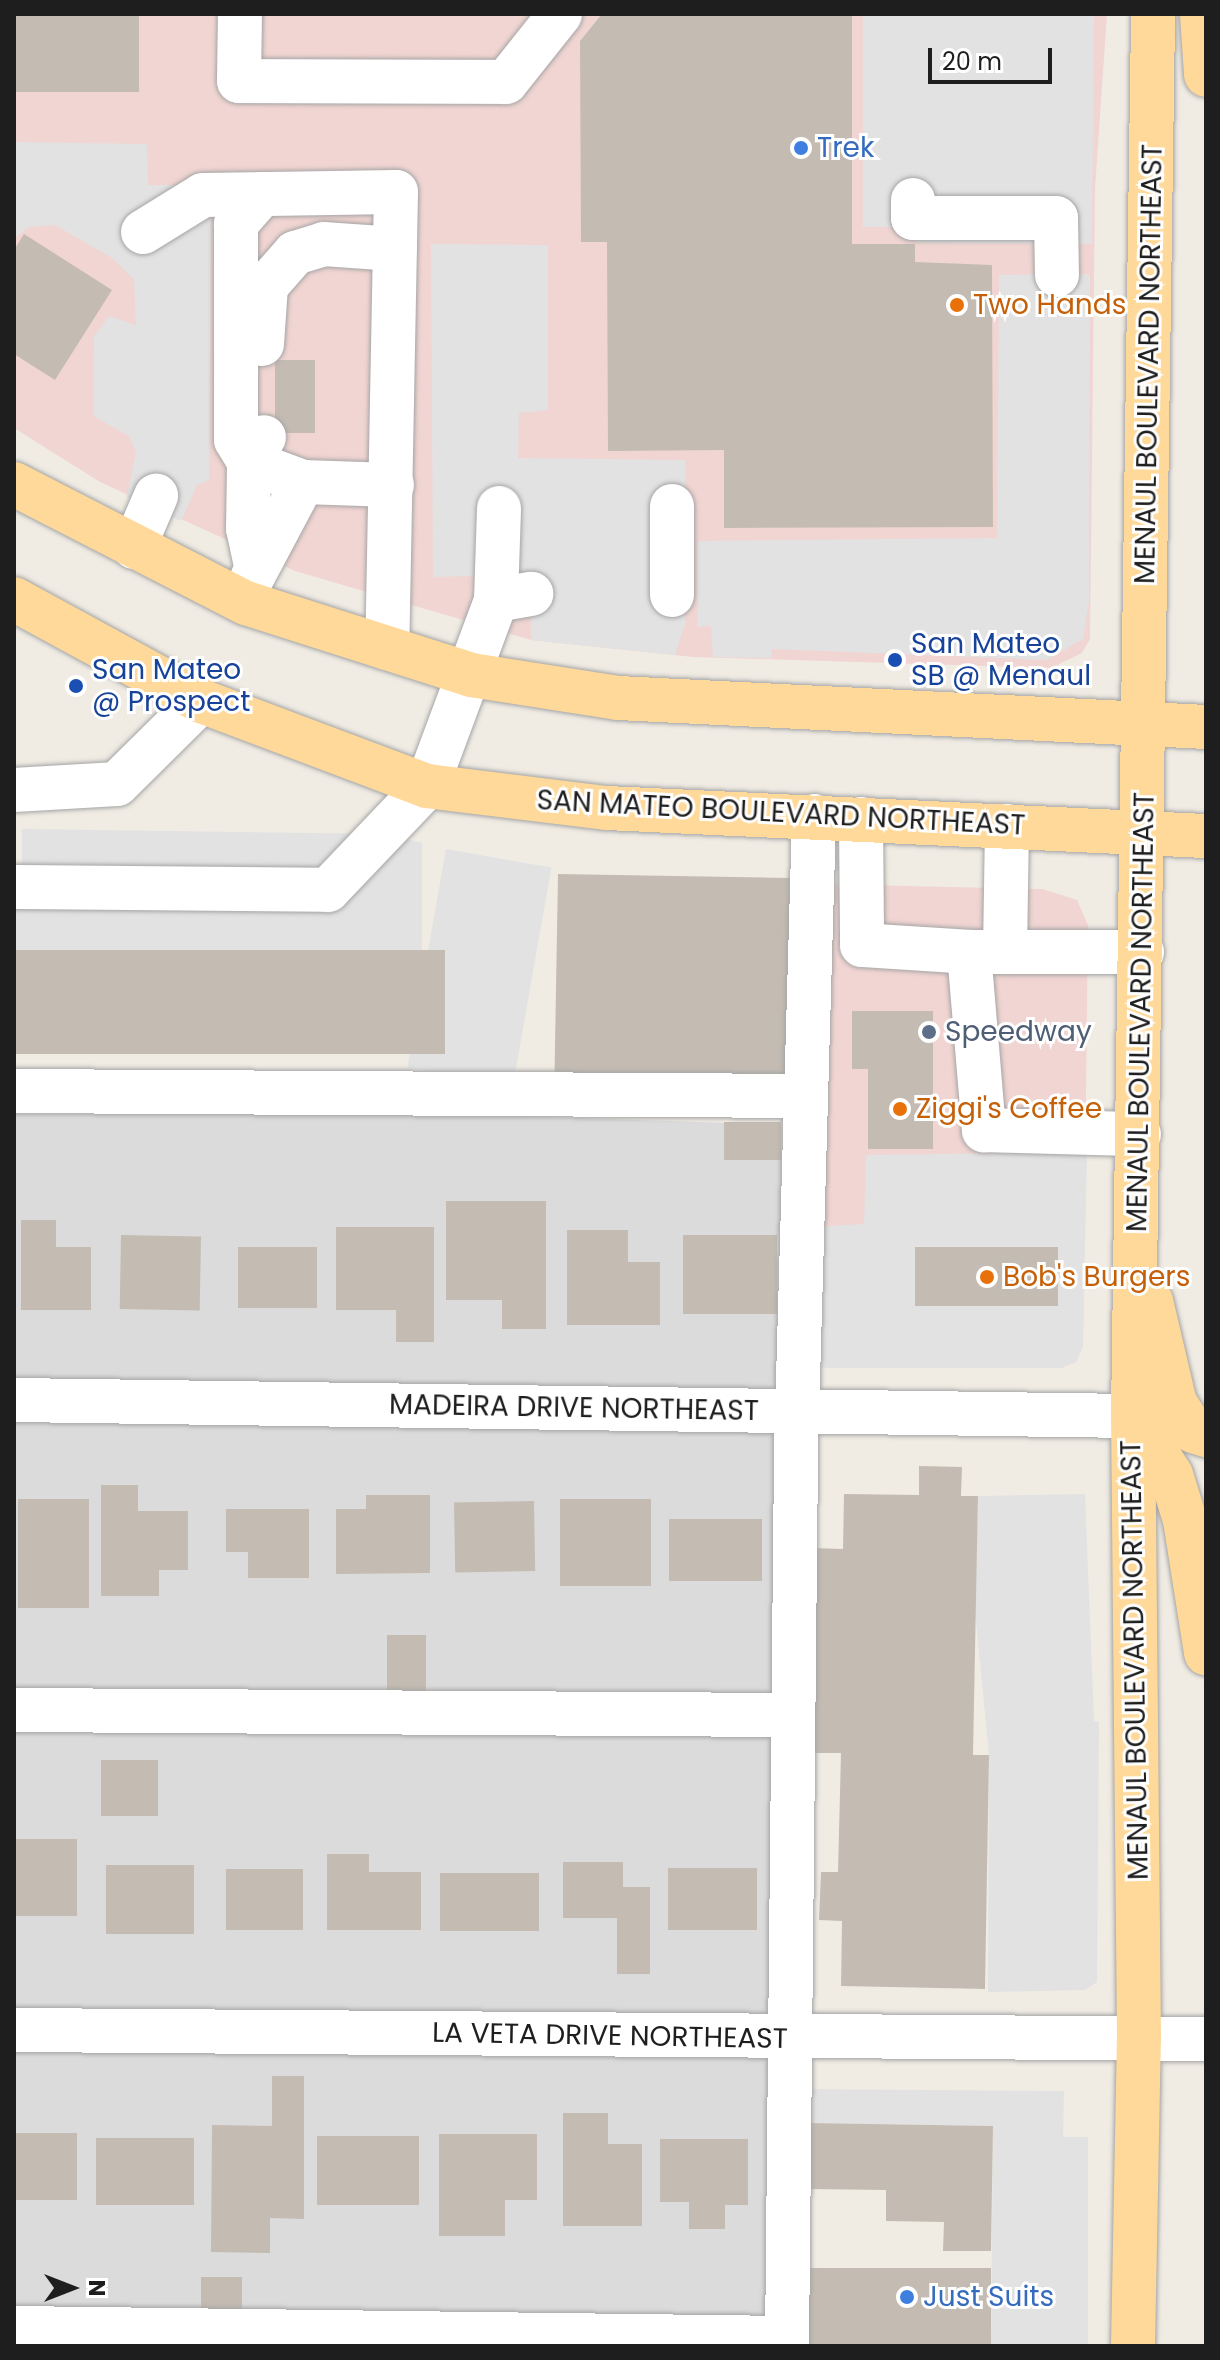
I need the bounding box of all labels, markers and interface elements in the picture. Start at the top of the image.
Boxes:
scale bar [932,32,1056,82]
text: 20 m [942,45,1002,78]
place label: Trek [817,131,874,165]
marker: Trek [792,139,810,157]
street label: MENAUL BOULEVARD NORTHEAST [1128,144,1170,584]
place label: Two Hands [973,288,1126,322]
marker: Two Hands [948,296,966,314]
place label: San Mateo SB @ Menaul [911,627,1091,693]
marker: San Mateo SB @ Menaul [886,651,904,669]
place label: San Mateo @ Prospect [92,653,251,719]
marker: San Mateo @ Prospect [67,677,85,695]
street label: SAN MATEO BOULEVARD NORTHEAST [536,783,1026,843]
street label: MENAUL BOULEVARD NORTHEAST [1120,792,1162,1232]
place label: Speedway [945,1015,1092,1049]
marker: Speedway [920,1023,938,1041]
place label: Ziggi's Coffee [916,1092,1102,1126]
marker: Ziggi's Coffee [891,1100,909,1118]
place label: Bob's Burgers [1003,1260,1190,1294]
marker: Bob's Burgers [978,1268,996,1286]
street label: MADEIRA DRIVE NORTHEAST [389,1388,759,1428]
street label: MENAUL BOULEVARD NORTHEAST [1114,1440,1156,1880]
street label: LA VETA DRIVE NORTHEAST [432,2016,788,2056]
north arrow [32,2248,112,2328]
text: N [81,2280,112,2296]
place label: Just Suits [923,2280,1054,2314]
marker: Just Suits [898,2288,916,2306]

